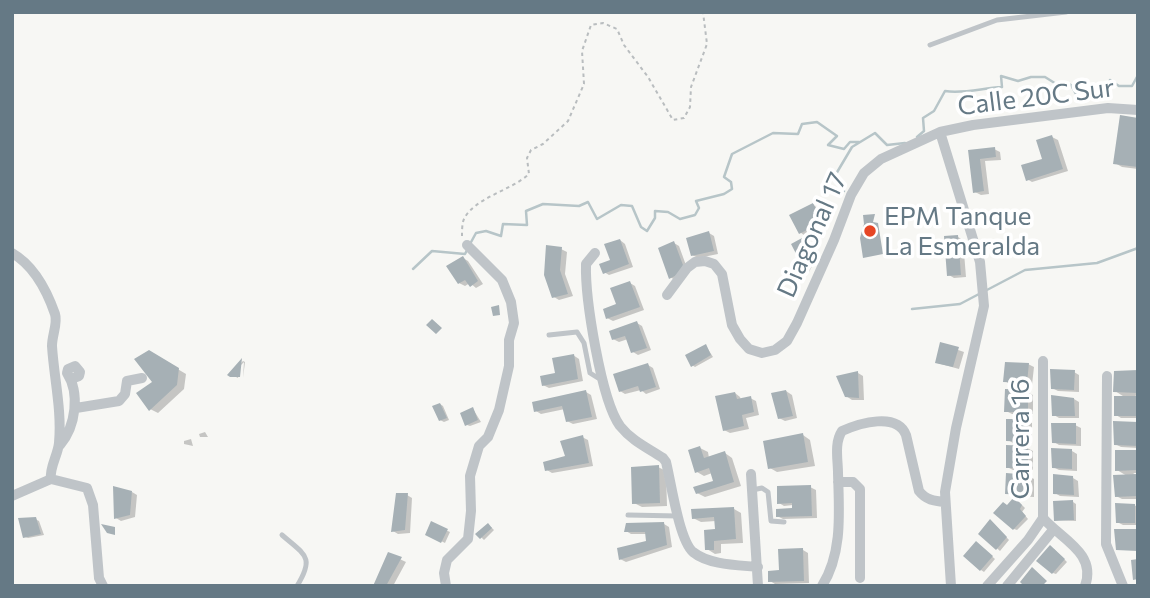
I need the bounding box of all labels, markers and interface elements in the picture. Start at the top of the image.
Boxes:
street label: Calle 20C Sur [956,72,1116,122]
street label: Diagonal 17 [771,168,853,302]
place label: EPM Tanque La Esmeralda [884,200,1040,262]
marker: EPM Tanque La Esmeralda [862,223,878,239]
street label: Carrera 16 [1004,378,1036,500]

